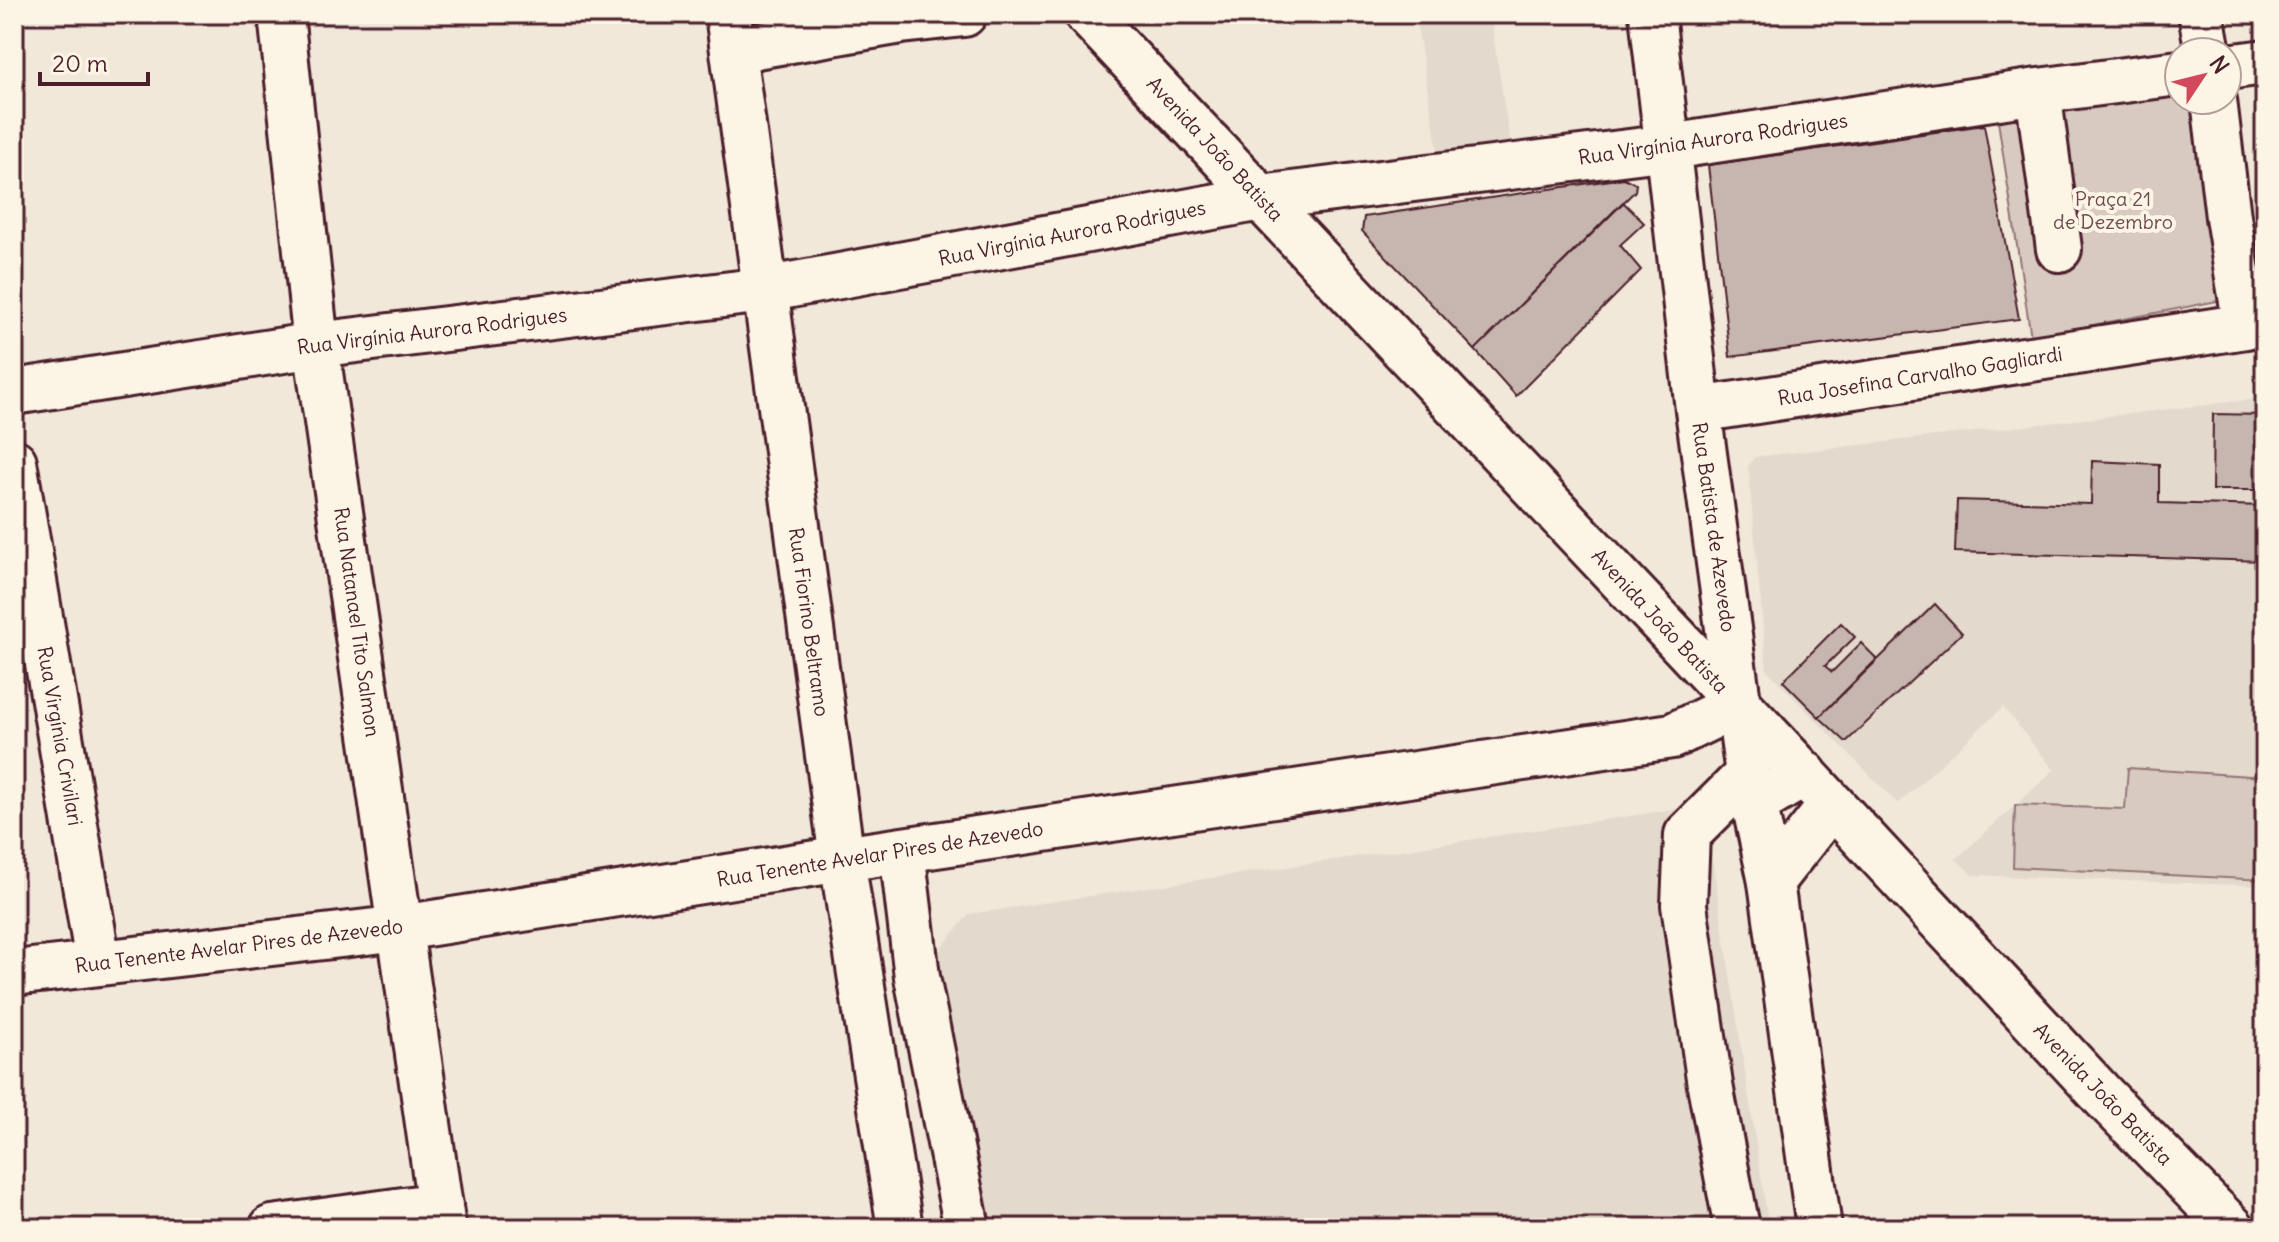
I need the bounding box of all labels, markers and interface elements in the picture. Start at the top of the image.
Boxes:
scale bar [40,36,148,86]
north arrow [2163,36,2243,116]
text: 20 m [52,48,108,78]
text: N [2204,50,2235,79]
street label: Avenida João Batista [1142,71,1289,226]
street label: Rua Virgínia Aurora Rodrigues [1577,107,1849,170]
park label: Praça 21 de Dezembro [2053,186,2173,234]
street label: Rua Virgínia Aurora Rodrigues [936,194,1208,271]
street label: Rua Virgínia Aurora Rodrigues [295,302,568,359]
street label: Rua Josefina Carvalho Gagliardi [1776,341,2064,410]
street label: Rua Batista de Azevedo [1687,420,1742,633]
street label: Rua Natanael Tito Salmon [329,506,386,738]
street label: Rua Fiorino Beltramo [784,526,835,718]
street label: Avenida João Batista [1587,543,1734,698]
street label: Rua Virgínia Crivilari [32,644,89,828]
street label: Rua Tenente Avelar Pires de Azevedo [715,815,1045,892]
street label: Rua Tenente Avelar Pires de Azevedo [74,913,404,978]
street label: Avenida João Batista [2029,1017,2178,1170]

